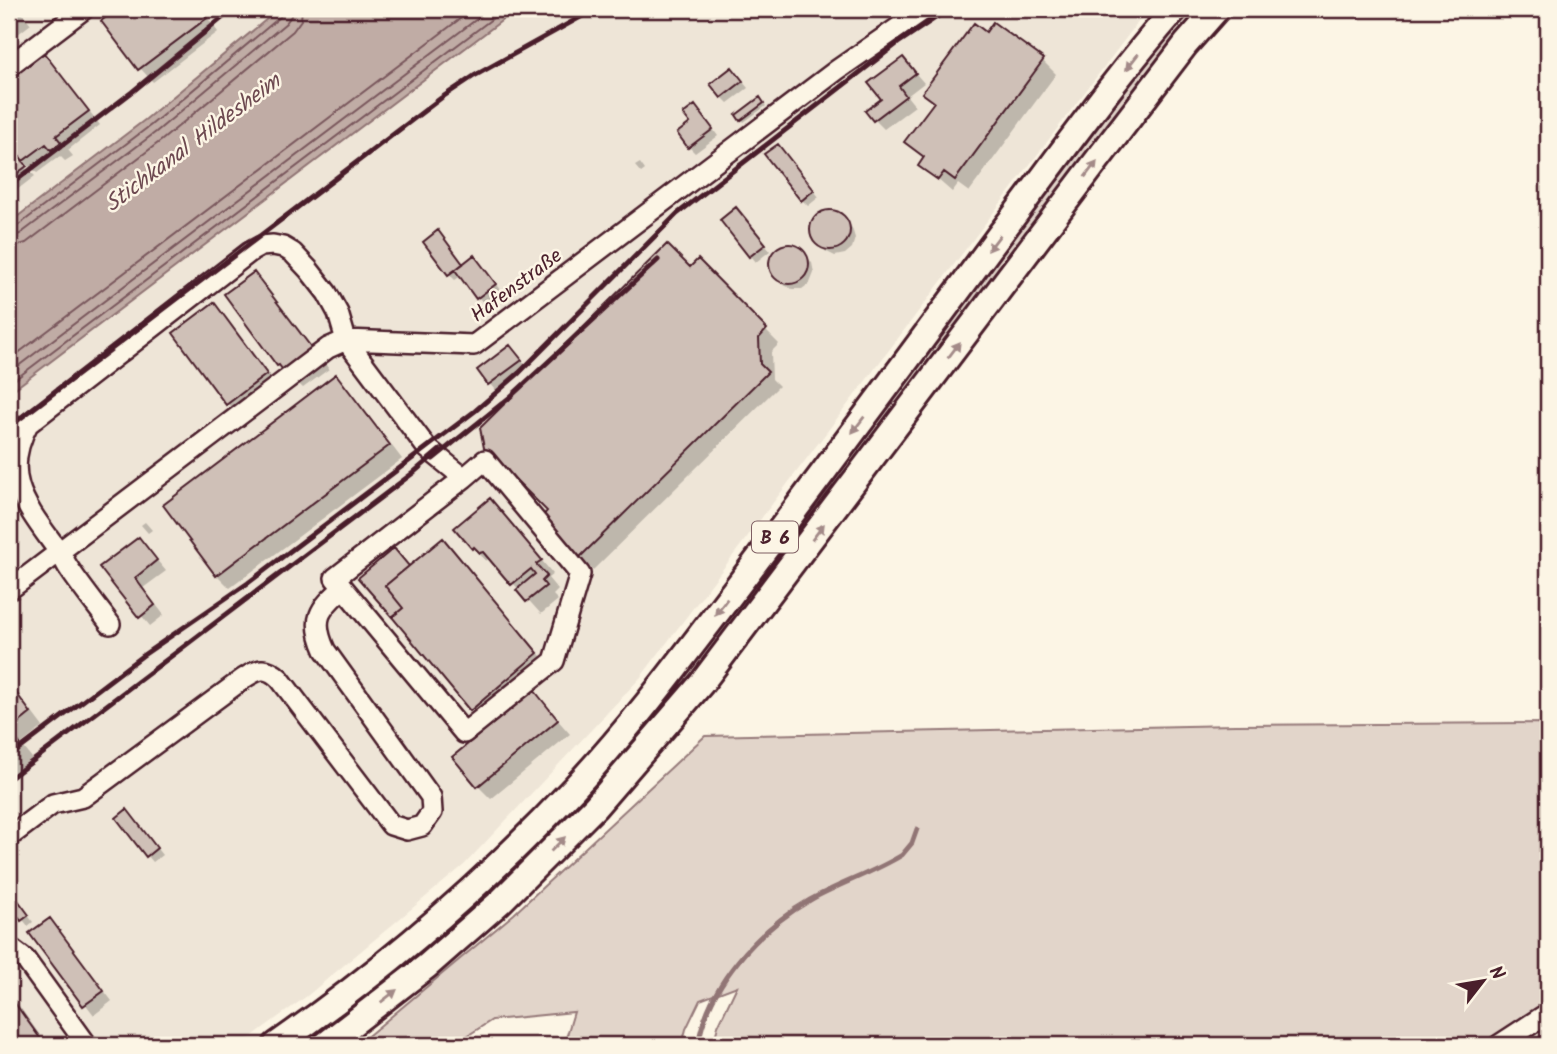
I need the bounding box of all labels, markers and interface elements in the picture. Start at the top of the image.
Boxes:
one-way arrow [1126,53,1140,71]
water label: Stichkanal Hildesheim [97,64,291,222]
one-way arrow [1083,160,1098,178]
one-way arrow [988,234,1002,252]
street label: Hafenstraße [464,240,570,332]
one-way arrow [947,342,962,360]
one-way arrow [852,416,866,434]
road number: B 6 [752,522,798,552]
one-way arrow [810,524,825,542]
one-way arrow [714,597,729,615]
one-way arrow [550,836,566,853]
north arrow [1448,946,1518,1016]
text: N [1480,960,1512,986]
one-way arrow [380,989,398,1003]

